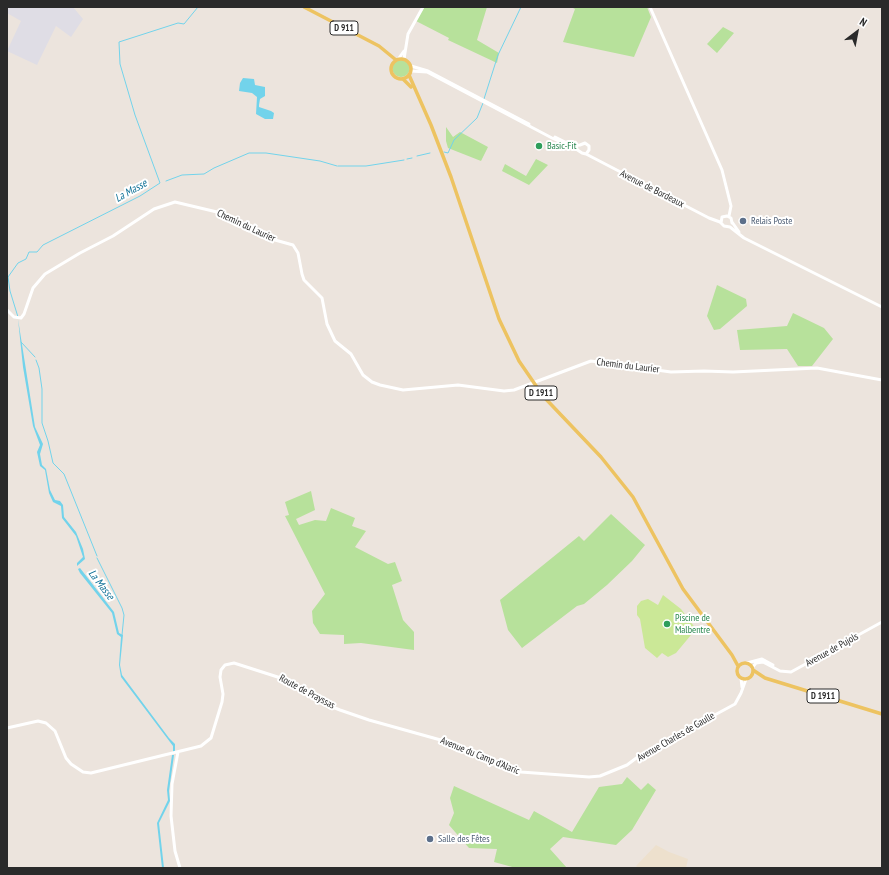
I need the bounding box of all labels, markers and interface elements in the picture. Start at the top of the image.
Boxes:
north arrow [837,12,877,52]
text: N [857,14,870,29]
road number: D 911 [330,21,358,35]
place label: Basic-Fit [547,140,576,152]
marker: Basic-Fit [534,141,544,151]
street label: Avenue de Bordeaux [618,168,686,210]
water label: La Masse [113,177,149,205]
street label: Chemin du Laurier [215,207,277,245]
place label: Relais Poste [751,215,792,227]
marker: Relais Poste [738,216,748,226]
street label: Chemin du Laurier [596,356,660,376]
road number: D 1911 [525,386,557,400]
water label: La Masse [85,567,117,603]
place label: Piscine de Malbentre [675,612,710,636]
marker: Piscine de Malbentre [662,619,672,629]
street label: Avenue de Pujols [803,631,861,669]
street label: Route de Prayssas [277,672,337,712]
road number: D 1911 [807,689,839,703]
street label: Avenue Charles de Gaulle [635,710,717,764]
street label: Avenue du Camp d'Alaric [439,735,521,777]
place label: Salle des Fêtes [438,833,490,845]
marker: Salle des Fêtes [425,834,435,844]

